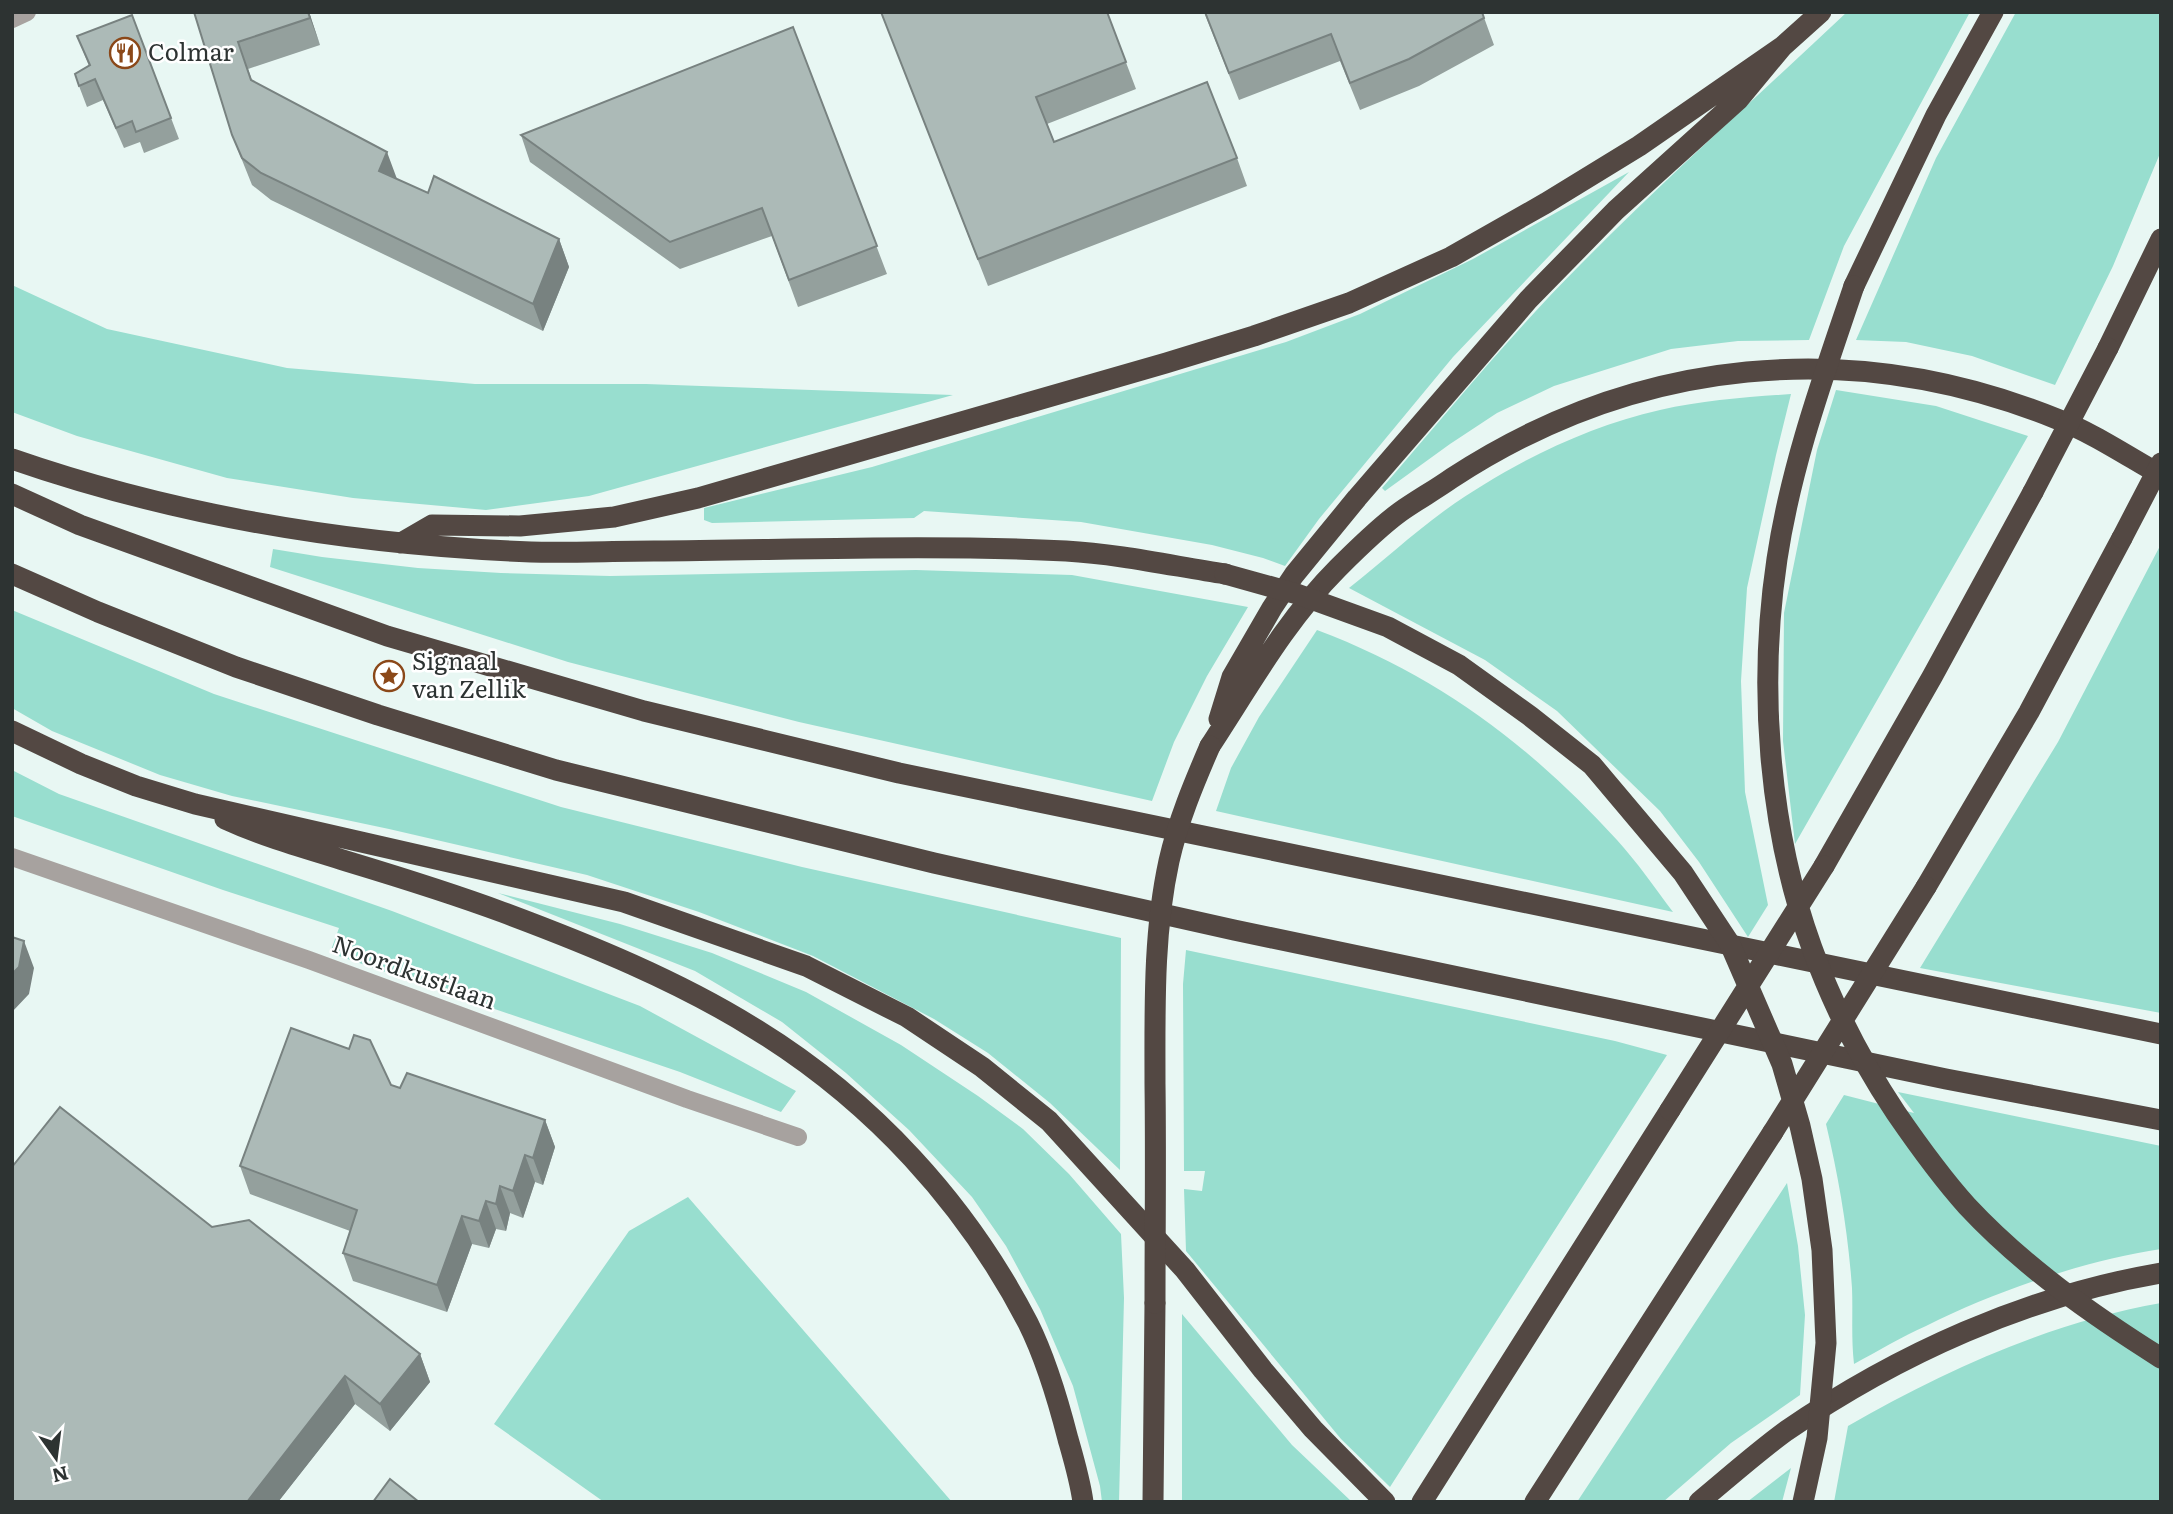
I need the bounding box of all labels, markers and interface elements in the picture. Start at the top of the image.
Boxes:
place label: Colmar [148,33,234,68]
restaurant icon: Colmar [108,36,142,70]
place label: Signaal van Zellik [412,642,526,705]
place icon: Signaal van Zellik [372,659,406,693]
street label: Noordkustlaan [328,925,502,1017]
north arrow [21,1423,91,1493]
text: N [49,1460,71,1491]

